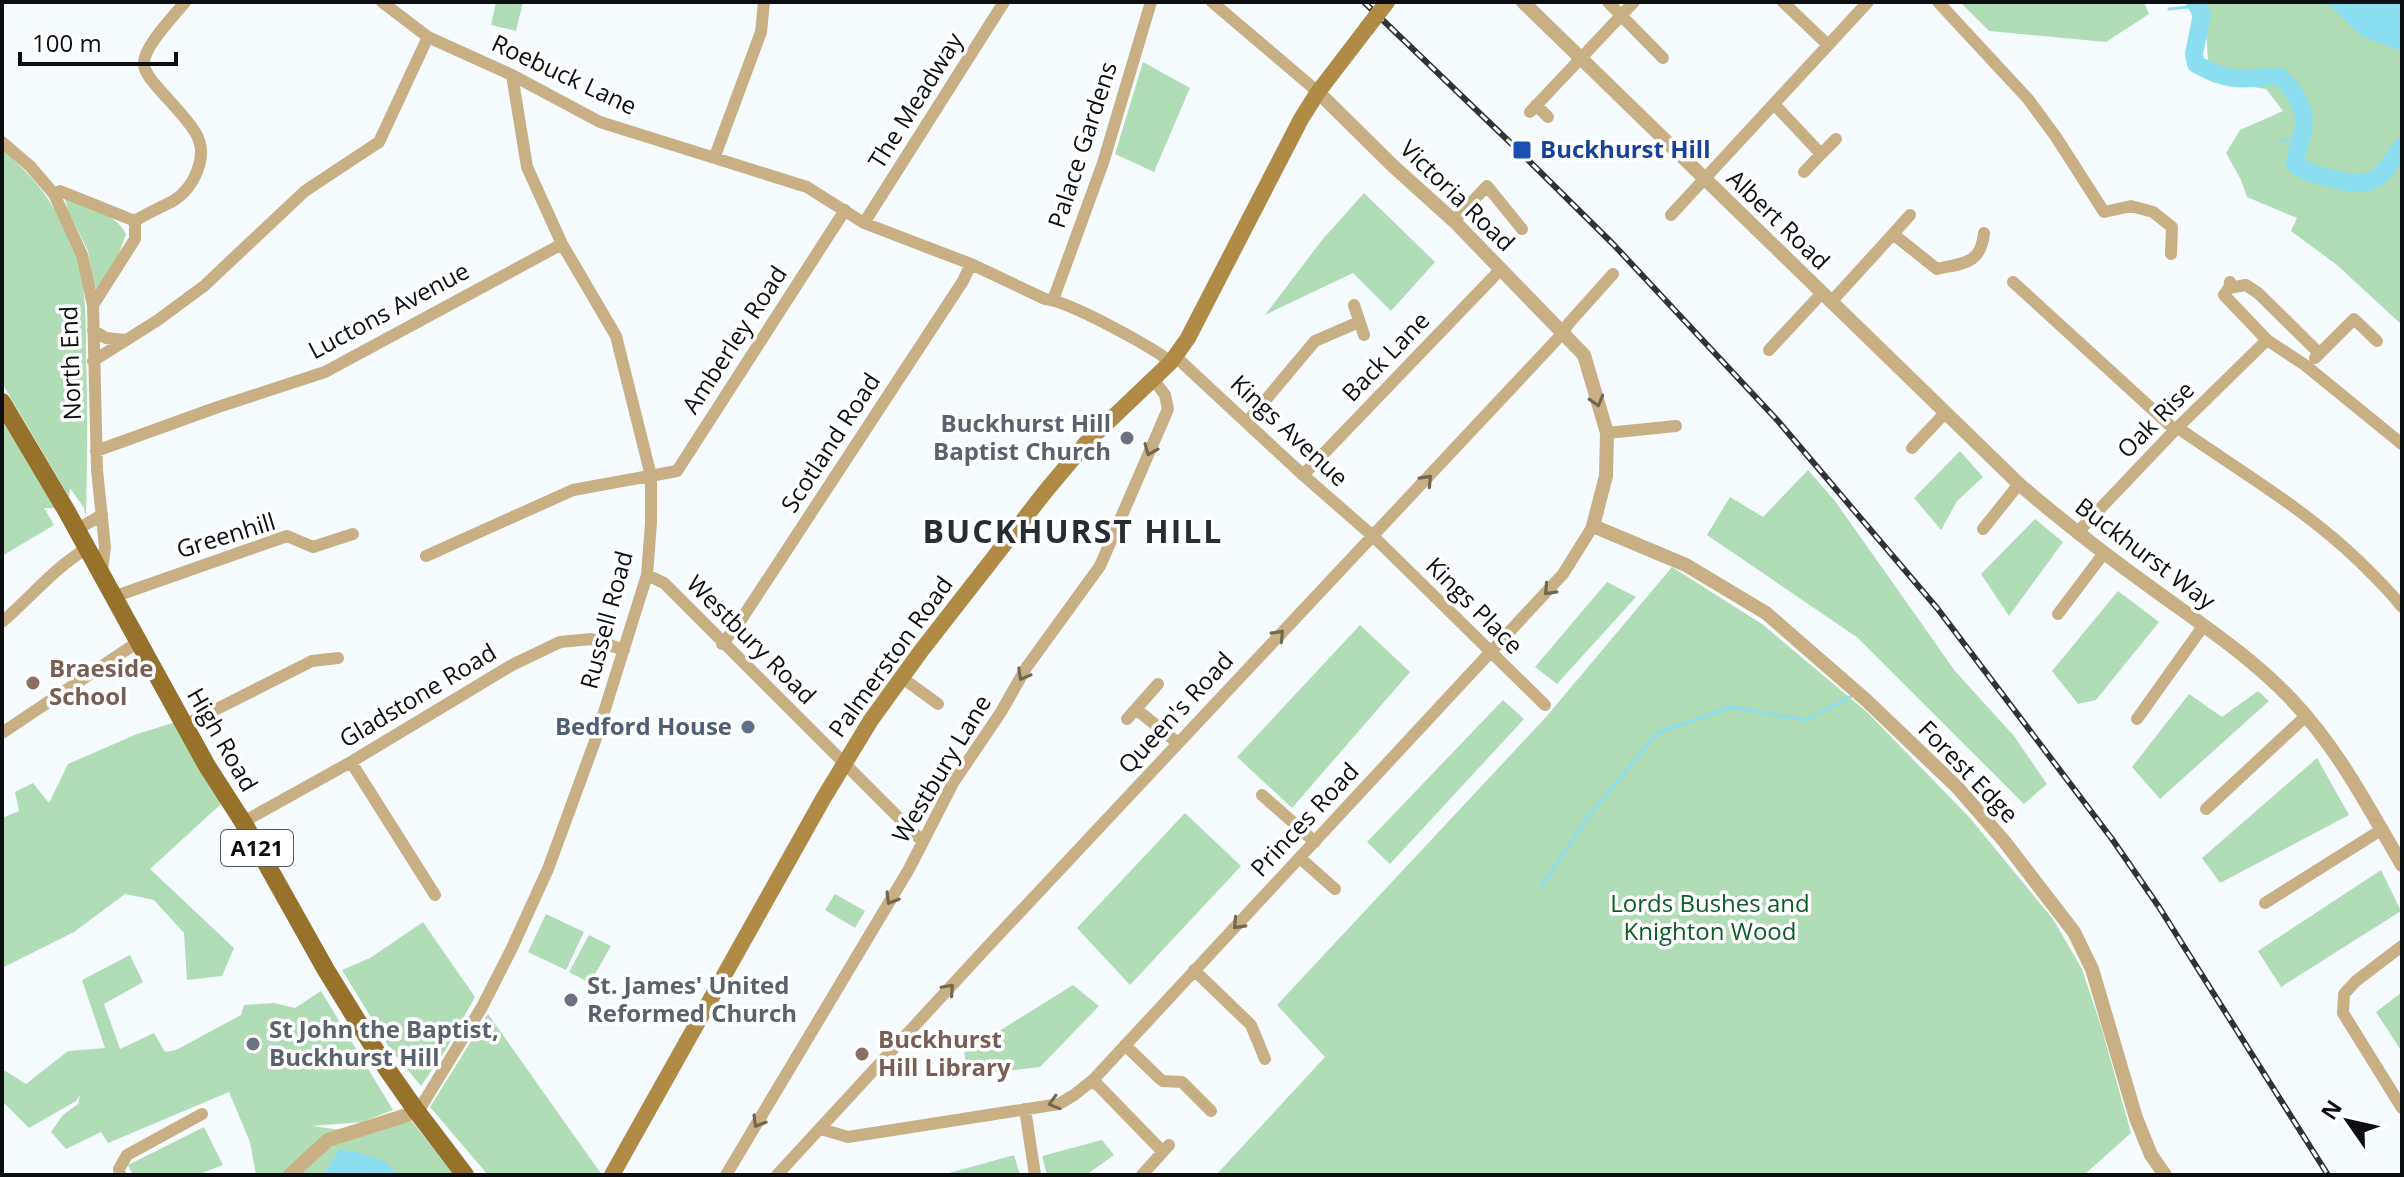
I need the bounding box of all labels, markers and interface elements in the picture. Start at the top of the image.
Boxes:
scale bar [20,16,176,66]
street label: The Meadway [860,25,970,175]
text: 100 m [32,26,102,59]
street label: Roebuck Lane [487,26,643,122]
street label: Palace Gardens [1039,57,1124,232]
street label: Victoria Road [1394,132,1523,258]
place label: Buckhurst Hill [1540,132,1710,165]
marker: Buckhurst Hill [1511,139,1533,161]
street label: Albert Road [1720,161,1838,276]
street label: Luctons Avenue [302,253,474,366]
street label: Amberley Road [673,259,794,420]
street label: Back Lane [1334,304,1436,408]
street label: North End [51,305,88,421]
street label: Scotland Road [772,366,887,518]
street label: Kings Avenue [1224,367,1356,493]
street label: Oak Rise [2109,373,2201,465]
one-way arrow [1588,394,1604,407]
place label: Buckhurst Hill Baptist Church [933,406,1111,467]
marker: Buckhurst Hill Baptist Church [1118,429,1136,447]
one-way arrow [1143,442,1159,456]
one-way arrow [1417,475,1431,490]
street label: Buckhurst Way [2069,489,2223,617]
street label: Greenhill [172,504,279,565]
district label: BUCKHURST HILL [923,509,1223,552]
street label: Russell Road [571,547,640,692]
street label: Kings Place [1419,549,1531,661]
street label: Westbury Road [680,567,824,711]
street label: Palmerston Road [820,569,960,743]
one-way arrow [1544,580,1558,595]
one-way arrow [1270,630,1284,644]
street label: Gladstone Road [333,635,502,755]
street label: Queen's Road [1110,644,1240,780]
place label: Braeside School [49,651,153,712]
one-way arrow [1017,667,1033,681]
marker: Braeside School [24,674,42,692]
street label: High Road [180,681,266,797]
street label: Westbury Lane [884,688,998,848]
place label: Bedford House [555,709,732,742]
street label: Forest Edge [1912,712,2026,829]
marker: Bedford House [739,718,757,736]
street label: Princes Road [1242,755,1365,883]
road number: A121 [221,830,293,866]
park label: Lords Bushes and Knighton Wood [1610,886,1810,947]
one-way arrow [885,890,901,905]
one-way arrow [1234,914,1248,929]
place label: St. James' United Reformed Church [587,968,797,1029]
one-way arrow [939,984,954,999]
marker: St. James' United Reformed Church [562,991,580,1009]
place label: St John the Baptist, Buckhurst Hill [269,1012,499,1073]
place label: Buckhurst Hill Library [878,1022,1011,1083]
marker: St John the Baptist, Buckhurst Hill [244,1035,262,1053]
marker: Buckhurst Hill Library [853,1045,871,1063]
north arrow [2308,1081,2388,1161]
text: N [2313,1093,2348,1125]
one-way arrow [1047,1094,1061,1110]
one-way arrow [752,1113,768,1128]

